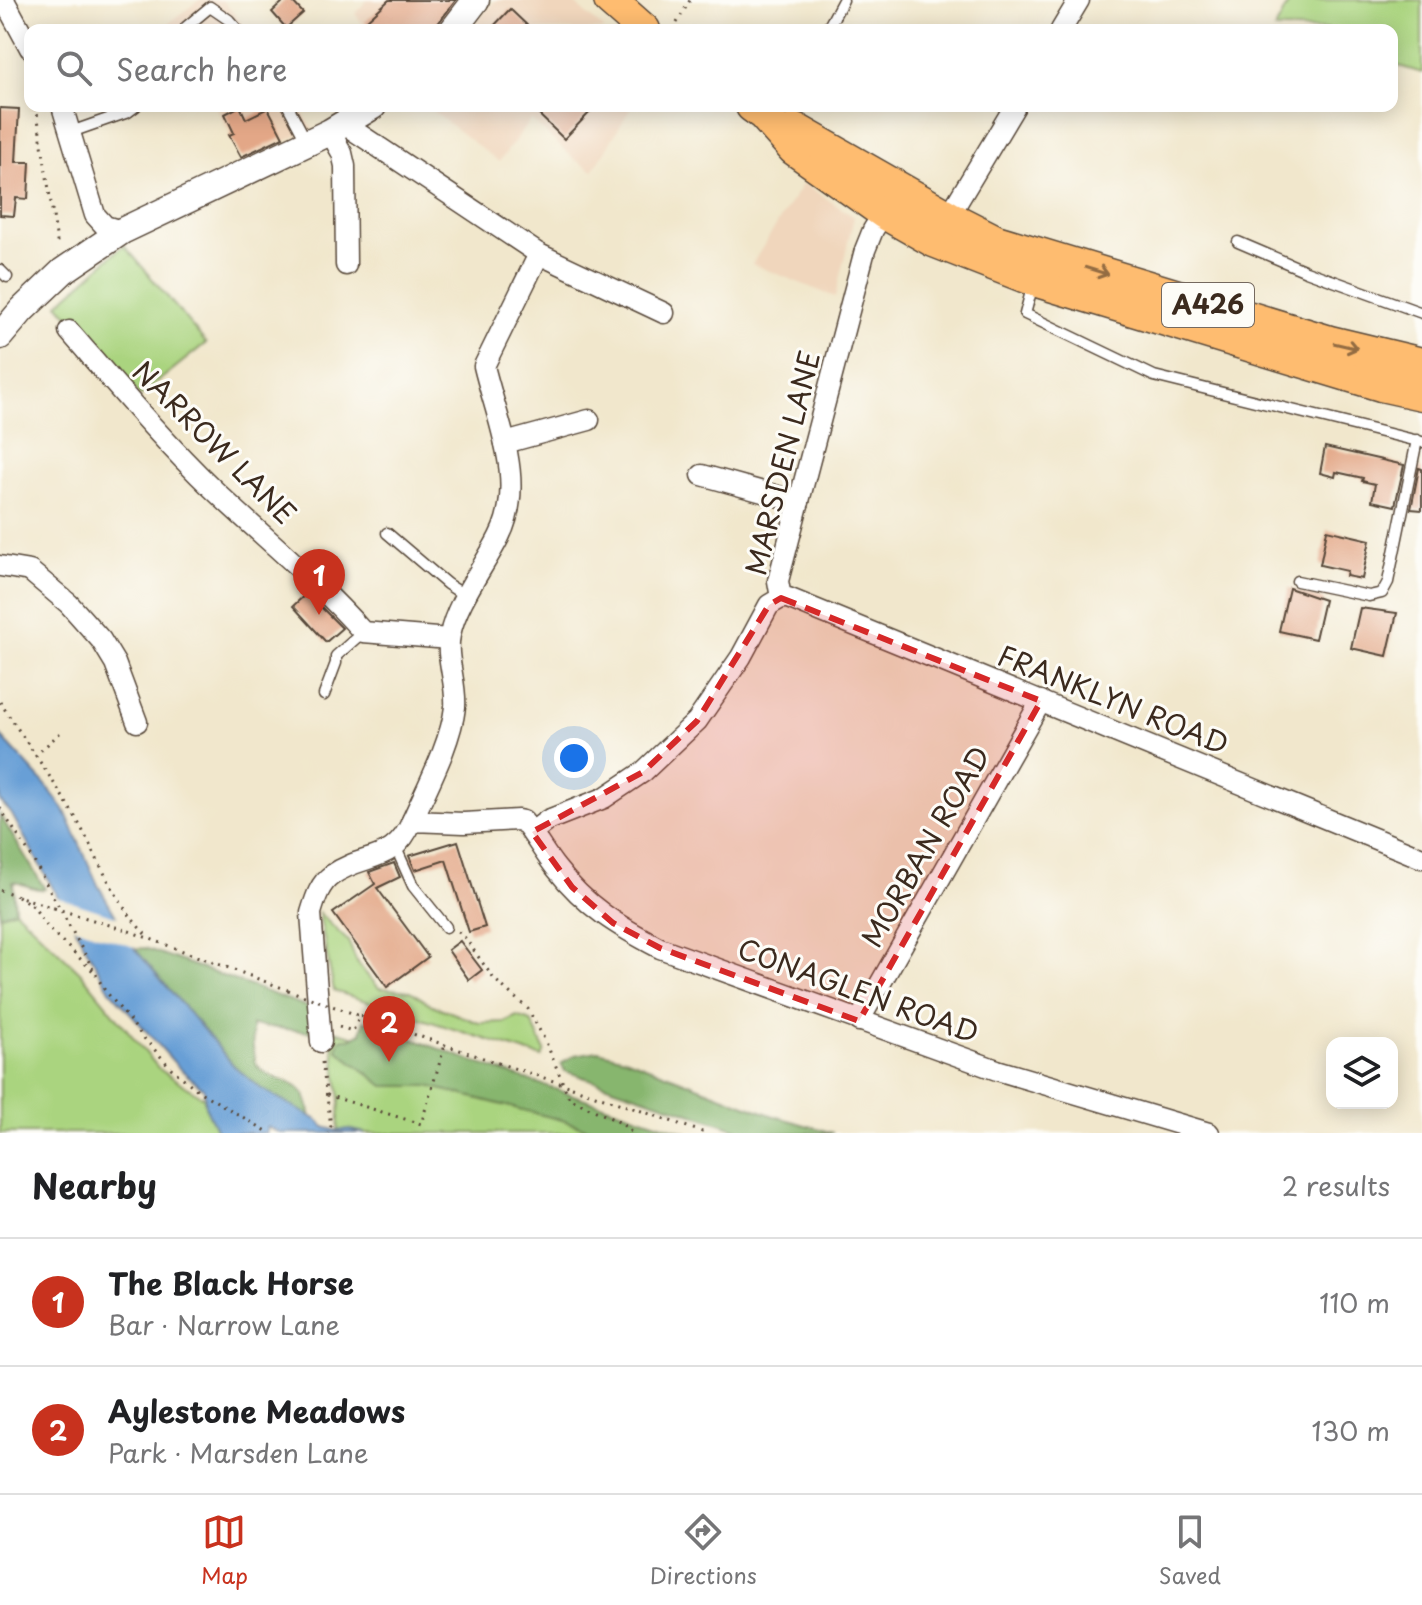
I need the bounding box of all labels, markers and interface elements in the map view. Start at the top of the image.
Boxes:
search box [24,24,1398,112]
icon: search [52,46,96,90]
text: Search here [116,46,288,91]
one-way arrow [1085,265,1110,280]
road number: A426 [1162,283,1254,327]
one-way arrow [1333,339,1359,354]
street label: MARSDEN LANE [733,346,830,579]
street label: NARROW LANE [123,350,307,534]
pin: 1 [293,549,345,615]
street label: FRANKLYN ROAD [992,633,1235,764]
your location [554,738,594,778]
street label: MORBAN ROAD [850,738,1000,955]
street label: CONAGLEN ROAD [732,926,985,1053]
pin: 2 [363,996,415,1062]
map controls [1326,1037,1398,1109]
button: layers [1326,1037,1398,1109]
text: Nearby [32,1159,157,1211]
text: 2 results [1282,1166,1390,1205]
text: The Black Horse [108,1260,354,1305]
text: 1 [52,1283,64,1322]
text: 110 m [1319,1283,1390,1322]
text: Bar · Narrow Lane [108,1305,340,1344]
text: Aylestone Meadows [108,1388,405,1433]
text: 2 [49,1411,67,1450]
text: 130 m [1311,1411,1390,1450]
text: Park · Marsden Lane [108,1433,369,1472]
tab: Map [201,1510,248,1591]
tab: Directions [650,1510,757,1591]
tab: Saved [1159,1510,1221,1591]

